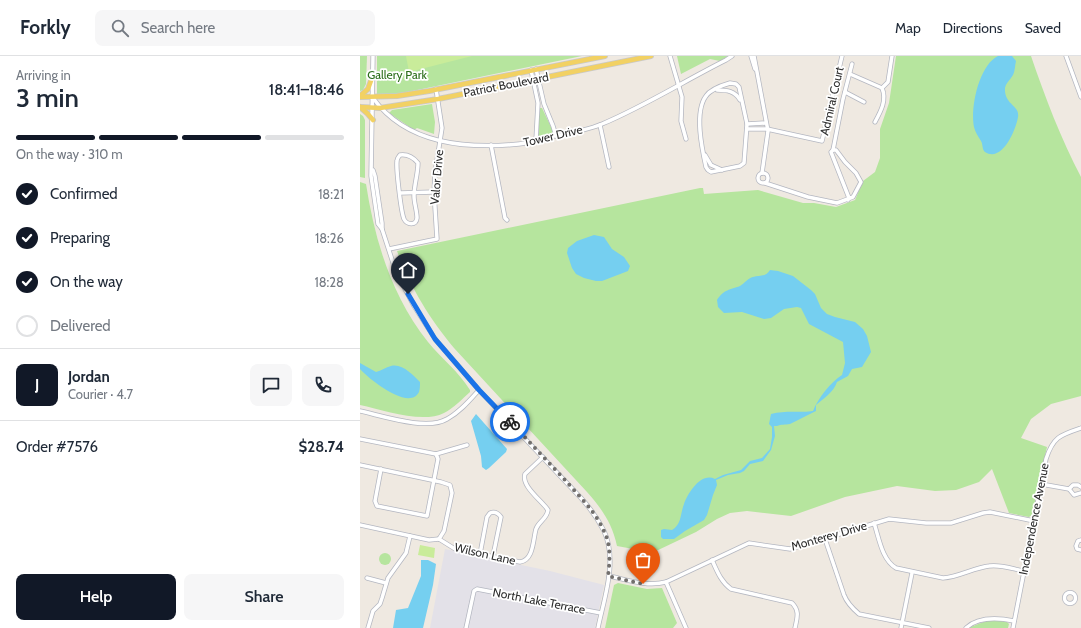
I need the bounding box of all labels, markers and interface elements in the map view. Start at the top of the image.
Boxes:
search box [95,10,375,46]
text: Forkly [20,16,71,39]
icon: search [109,17,131,39]
text: Search here [141,19,215,37]
text: Map [895,19,921,37]
text: Directions [943,19,1003,37]
text: Saved [1025,19,1061,37]
street label: Admiral Court [816,65,847,137]
text: Arriving in [16,67,71,83]
park label: Gallery Park [367,67,427,82]
street label: Patriot Boulevard [462,69,550,100]
text: 18:41–18:46 [269,81,344,99]
text: 3 min [16,82,79,114]
street label: Tower Drive [522,121,584,150]
text: On the way · 310 m [16,146,123,162]
street label: Valor Drive [427,149,446,205]
icon: check [16,183,38,205]
text: Confirmed [50,185,118,203]
text: 18:21 [318,186,344,202]
icon: check [16,227,38,249]
text: Preparing [50,229,110,247]
text: 18:26 [315,230,344,246]
pin [391,253,425,294]
icon: home [397,259,419,281]
icon: check [16,271,38,293]
text: On the way [50,273,123,291]
text: 18:28 [314,274,344,290]
text: Delivered [50,317,111,335]
button: chat [250,364,292,406]
button: phone [302,364,344,406]
text: Jordan [68,368,110,386]
text: J [35,376,39,394]
text: Courier · 4.7 [68,386,133,402]
courier [490,402,530,442]
icon: bike [499,411,521,433]
text: Order #7576 [16,438,98,456]
text: $28.74 [299,438,344,456]
street label: Independence Avenue [1015,462,1052,576]
street label: Monterey Drive [789,518,869,554]
street label: Wilson Lane [453,539,517,568]
pin [626,543,660,584]
icon: bag [632,549,654,571]
button: Help [16,574,176,620]
button: Share [184,574,344,620]
street label: North Lake Terrace [492,584,587,617]

